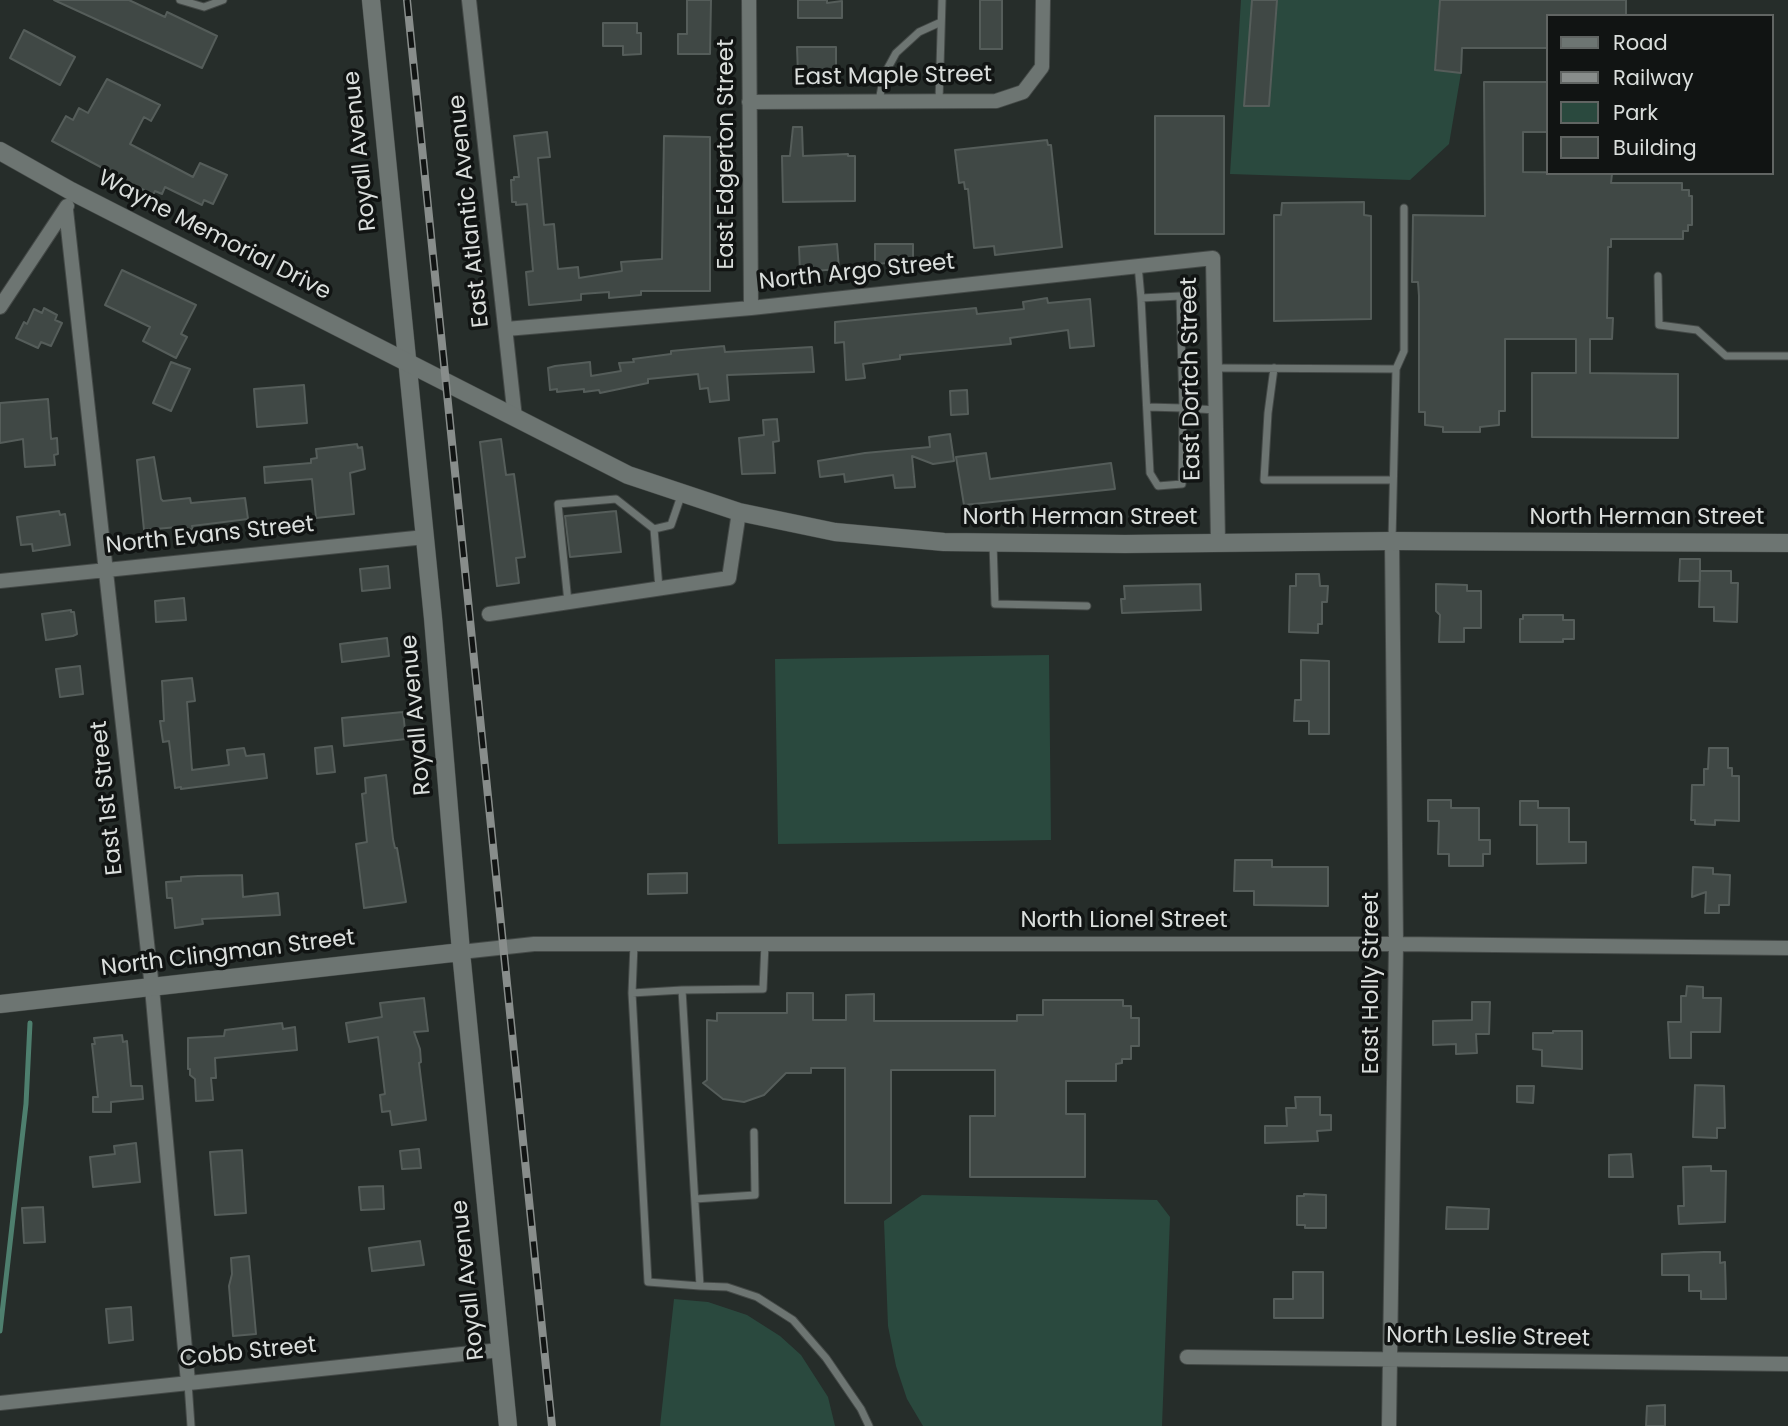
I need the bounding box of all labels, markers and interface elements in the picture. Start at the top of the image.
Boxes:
legend [1546,14,1774,175]
text: Road [1613,28,1668,57]
street label: East Edgerton Street [713,39,741,269]
street label: East Maple Street [794,61,992,93]
text: Railway [1613,63,1694,92]
street label: Royall Avenue [339,69,383,233]
street label: East Atlantic Avenue [444,93,496,329]
text: Park [1613,98,1658,127]
text: Building [1613,133,1697,162]
street label: Wayne Memorial Drive [93,165,335,307]
street label: North Argo Street [758,249,956,297]
street label: East Dortch Street [1176,277,1208,481]
street label: North Herman Street [963,504,1197,532]
street label: North Herman Street [1530,504,1764,532]
street label: North Evans Street [105,511,315,561]
street label: Royall Avenue [396,634,438,796]
street label: East 1st Street [86,719,130,877]
street label: East Holly Street [1358,892,1386,1074]
street label: North Lionel Street [1020,907,1228,935]
street label: North Clingman Street [100,925,356,983]
street label: Royall Avenue [447,1198,491,1362]
street label: North Leslie Street [1386,1322,1590,1354]
street label: Cobb Street [178,1332,318,1374]

